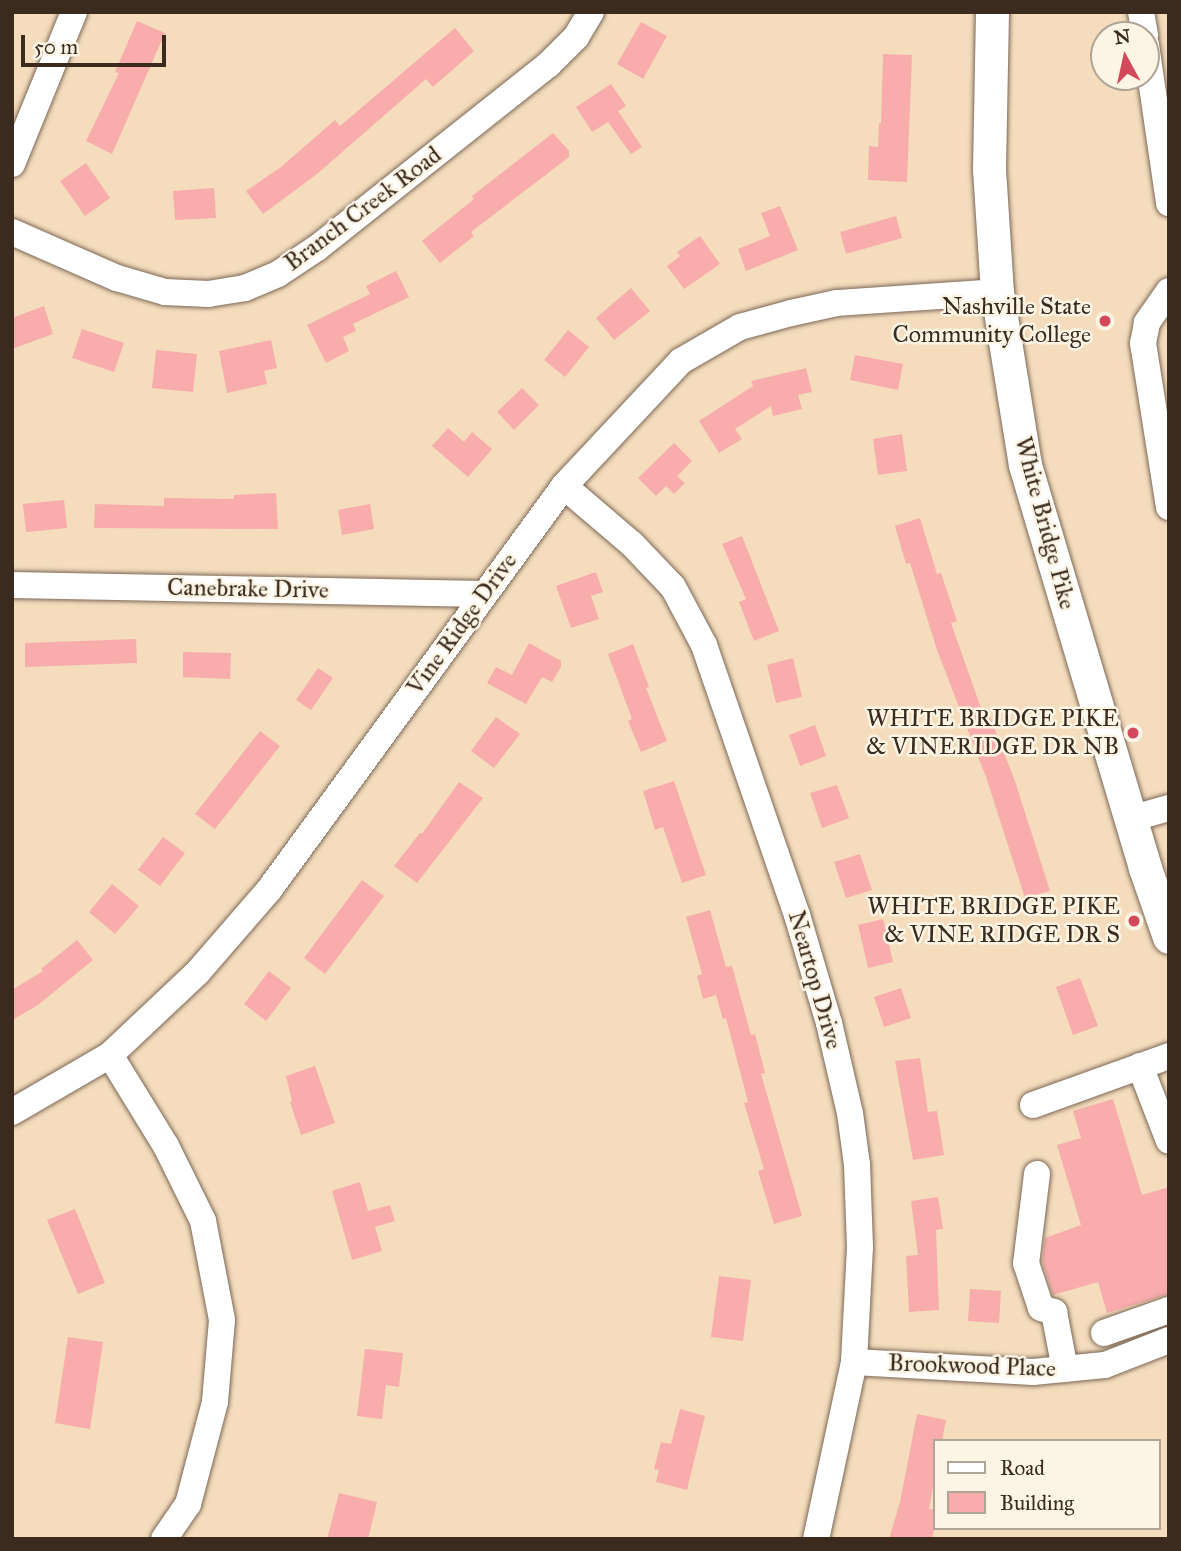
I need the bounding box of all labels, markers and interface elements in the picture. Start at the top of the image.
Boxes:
scale bar [24,21,170,65]
north arrow [1090,21,1160,91]
text: N [1113,24,1132,49]
text: 50 m [34,34,78,60]
street label: Branch Creek Road [279,141,447,277]
place label: Nashville State Community College [892,293,1091,349]
marker: Nashville State Community College [1097,313,1113,329]
street label: White Bridge Pike [1008,434,1082,612]
street label: Vine Ridge Drive [401,547,523,701]
street label: Canebrake Drive [167,573,329,605]
place label: WHITE BRIDGE PIKE & VINERIDGE DR NB [866,705,1119,761]
marker: WHITE BRIDGE PIKE & VINERIDGE DR NB [1125,725,1141,741]
place label: WHITE BRIDGE PIKE & VINE RIDGE DR S [867,893,1120,949]
street label: Neartop Drive [782,908,848,1052]
marker: WHITE BRIDGE PIKE & VINE RIDGE DR S [1126,913,1142,929]
street label: Brookwood Place [888,1349,1056,1383]
legend [932,1439,1160,1530]
text: Road [1000,1455,1045,1481]
text: Building [1000,1490,1074,1516]

